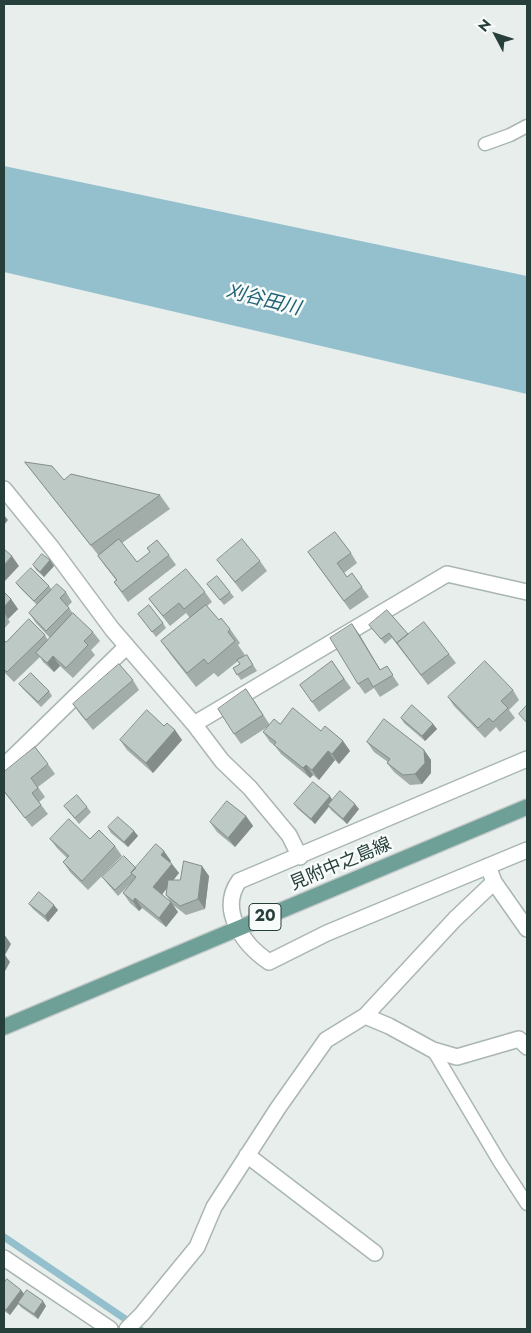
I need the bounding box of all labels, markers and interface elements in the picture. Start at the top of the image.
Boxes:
north arrow [471,10,521,60]
text: N [473,15,496,36]
water label: 刈谷田川 [223,281,303,321]
street label: 見附中之島線 [287,834,395,896]
road number: 20 [249,904,281,930]

